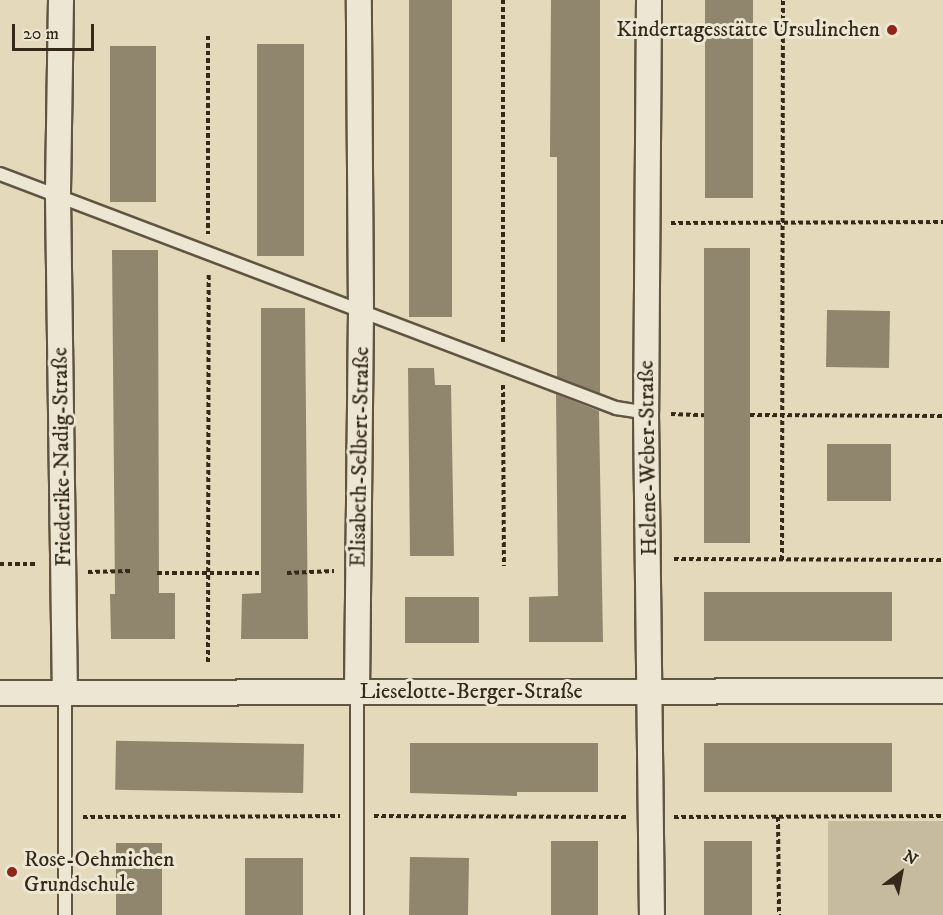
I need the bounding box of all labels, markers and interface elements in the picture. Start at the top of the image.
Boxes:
scale bar [15,12,98,50]
place label: Kindertagesstätte Ursulinchen [616,17,880,43]
text: 20 m [23,23,59,45]
marker: Kindertagesstätte Ursulinchen [885,23,899,37]
street label: Elisabeth-Selbert-Straße [345,346,375,568]
street label: Friederike-Nadig-Straße [47,347,77,567]
street label: Helene-Weber-Straße [633,360,663,556]
street label: Lieselotte-Berger-Straße [359,679,583,705]
north arrow [871,843,931,903]
place label: Rose-Oehmichen Grundschule [24,846,175,897]
text: N [900,846,921,870]
marker: Rose-Oehmichen Grundschule [5,865,19,879]

